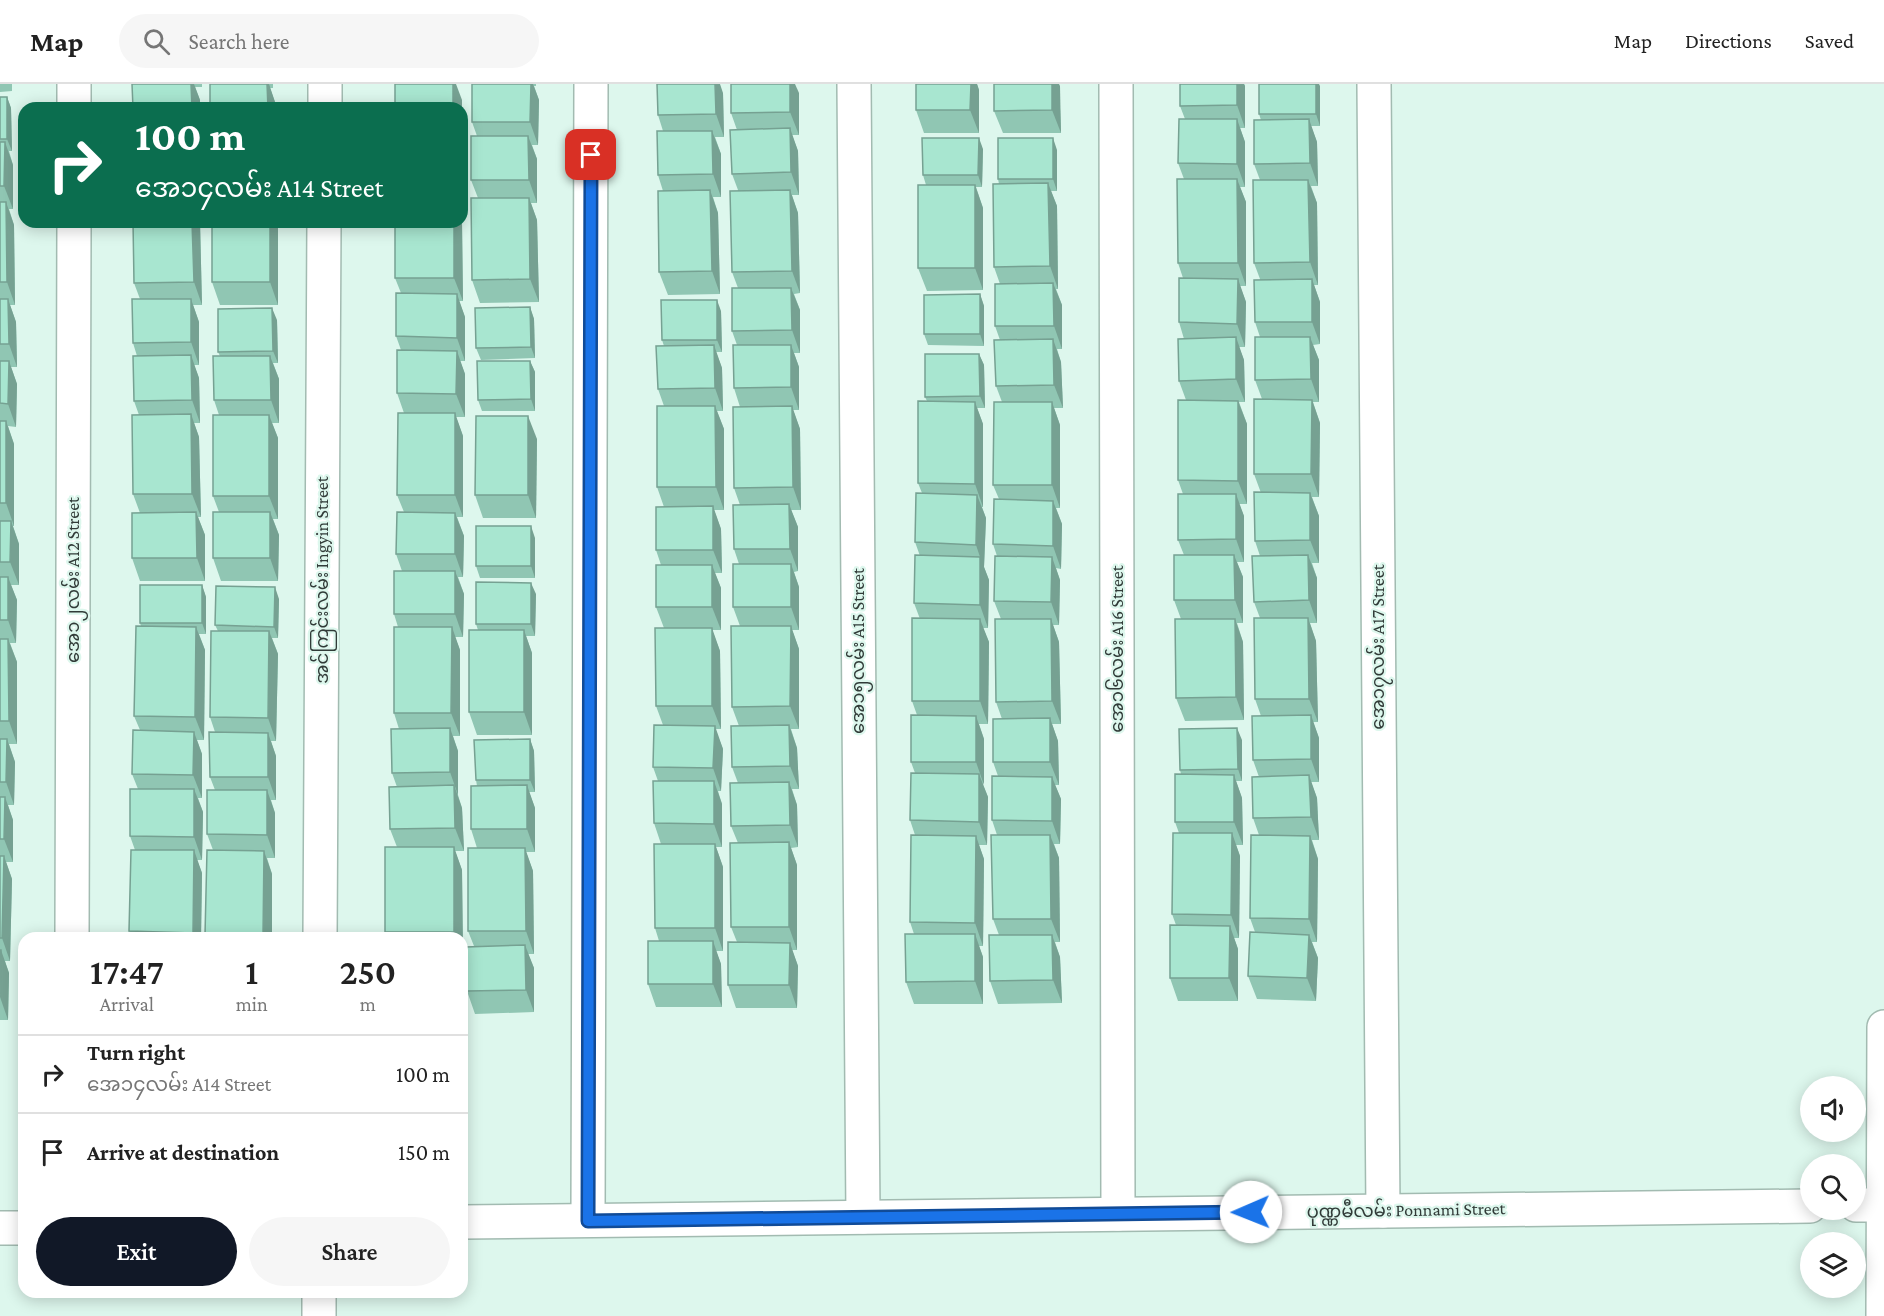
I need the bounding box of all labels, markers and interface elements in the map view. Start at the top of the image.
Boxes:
search box [119,14,539,68]
icon: search [140,25,173,58]
text: Map [30,26,83,57]
text: Search here [188,29,289,54]
text: Map [1614,29,1652,53]
text: Directions [1685,29,1772,53]
text: Saved [1805,29,1854,53]
text: 100 m [135,112,245,159]
icon: right [36,126,114,204]
pin [565,129,616,180]
icon: arrive [574,138,607,171]
text: အေ၁၄လမ်း A14 Street [135,173,384,203]
street label: အင်ကြင်းလမ်း Ingyin Street [309,475,337,684]
street label: အေ၁၂လမ်း A12 Street [60,496,88,663]
street label: အေ၁၇လမ်း A17 Street [1365,563,1393,730]
street label: အေ၁၆လမ်း A16 Street [1104,564,1127,733]
street label: အေ၁၅လမ်း A15 Street [845,567,873,734]
text: 17:47 [90,952,164,992]
text: 1 [245,952,258,992]
text: 250 [340,952,396,992]
text: Arrival [100,993,154,1015]
text: min [236,993,268,1015]
text: m [360,993,376,1015]
text: Turn right [87,1040,185,1065]
icon: right [36,1058,69,1091]
text: 100 m [396,1062,450,1087]
text: အေ၁၄လမ်း A14 Street [87,1073,271,1095]
map controls [1800,1076,1866,1298]
button: sound [1800,1076,1866,1142]
icon: arrive [36,1136,69,1169]
text: Arrive at destination [87,1140,279,1165]
text: 150 m [398,1140,450,1165]
button: search [1800,1154,1866,1220]
position arrow [1219,1180,1283,1244]
street label: ပုဏ္ဏမီလမ်း Ponnami Street [1306,1194,1507,1227]
button: Exit [36,1217,237,1286]
button: Share [249,1217,450,1286]
button: layers [1800,1232,1866,1298]

